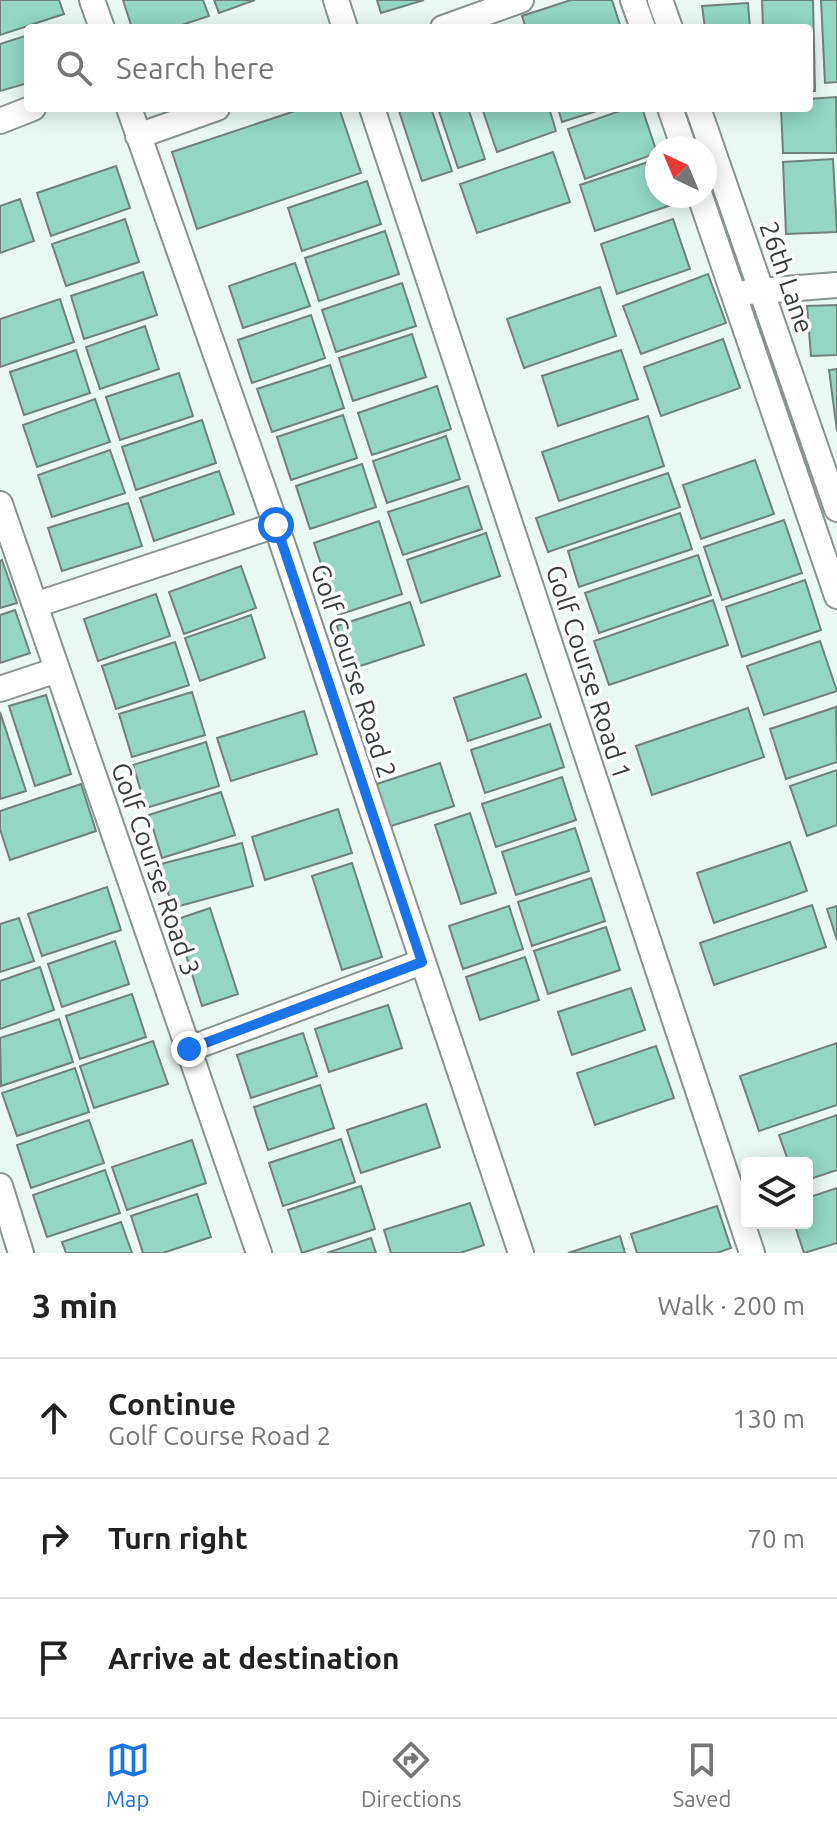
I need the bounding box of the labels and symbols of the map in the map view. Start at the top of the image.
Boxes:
north arrow [645,136,717,208]
street label: 26th Lane [754,217,820,337]
route start [258,507,294,543]
street label: Golf Course Road 2 [306,560,402,782]
street label: Golf Course Road 1 [541,561,637,783]
street label: Golf Course Road 3 [106,759,206,979]
route end [171,1031,207,1067]

